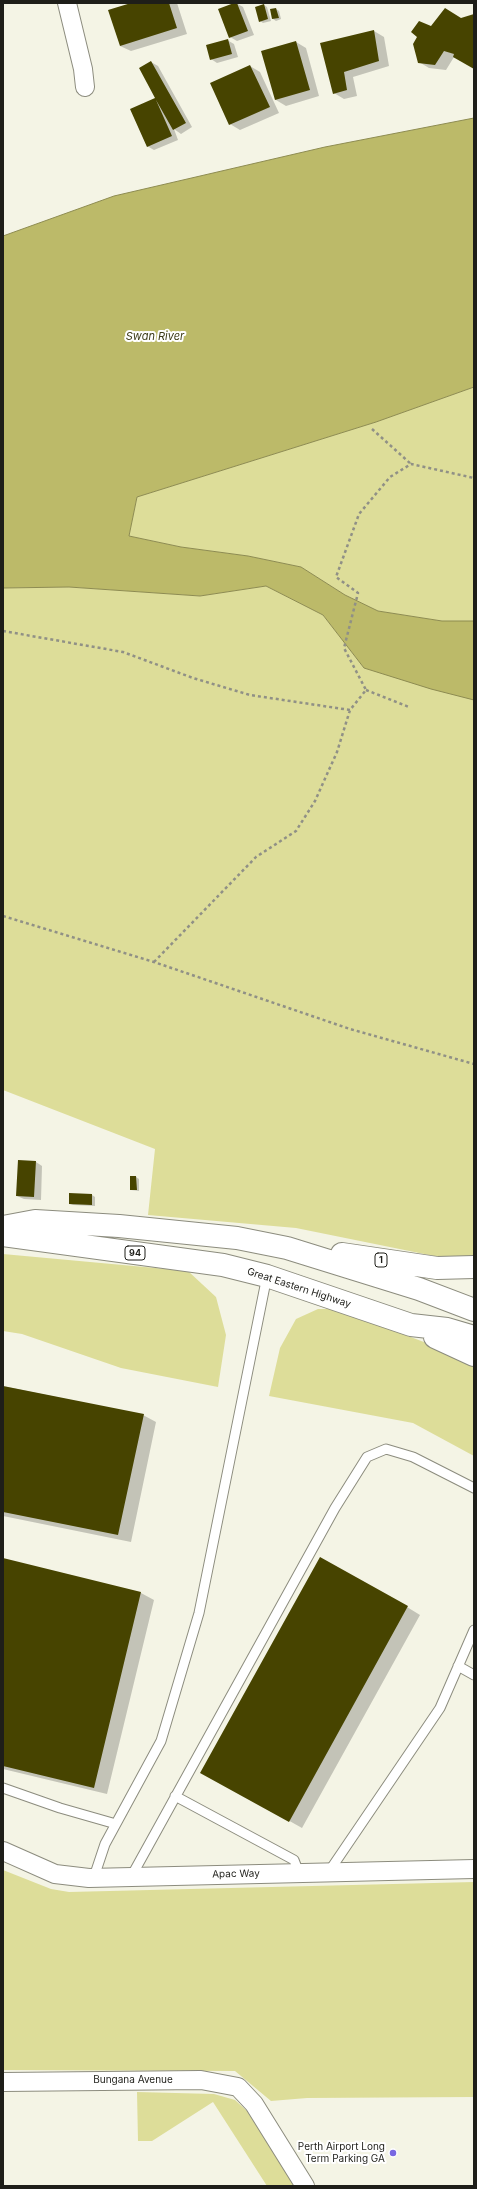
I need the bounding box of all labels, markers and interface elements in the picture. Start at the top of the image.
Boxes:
water label: Swan River [126,330,184,344]
road number: 94 [125,1246,145,1260]
road number: 1 [375,1253,387,1267]
street label: Great Eastern Highway [246,1266,352,1310]
street label: Apac Way [212,1868,260,1880]
street label: Bungana Avenue [93,2074,173,2086]
place label: Perth Airport Long Term Parking GA [298,2141,385,2164]
marker: Perth Airport Long Term Parking GA [388,2148,398,2158]

